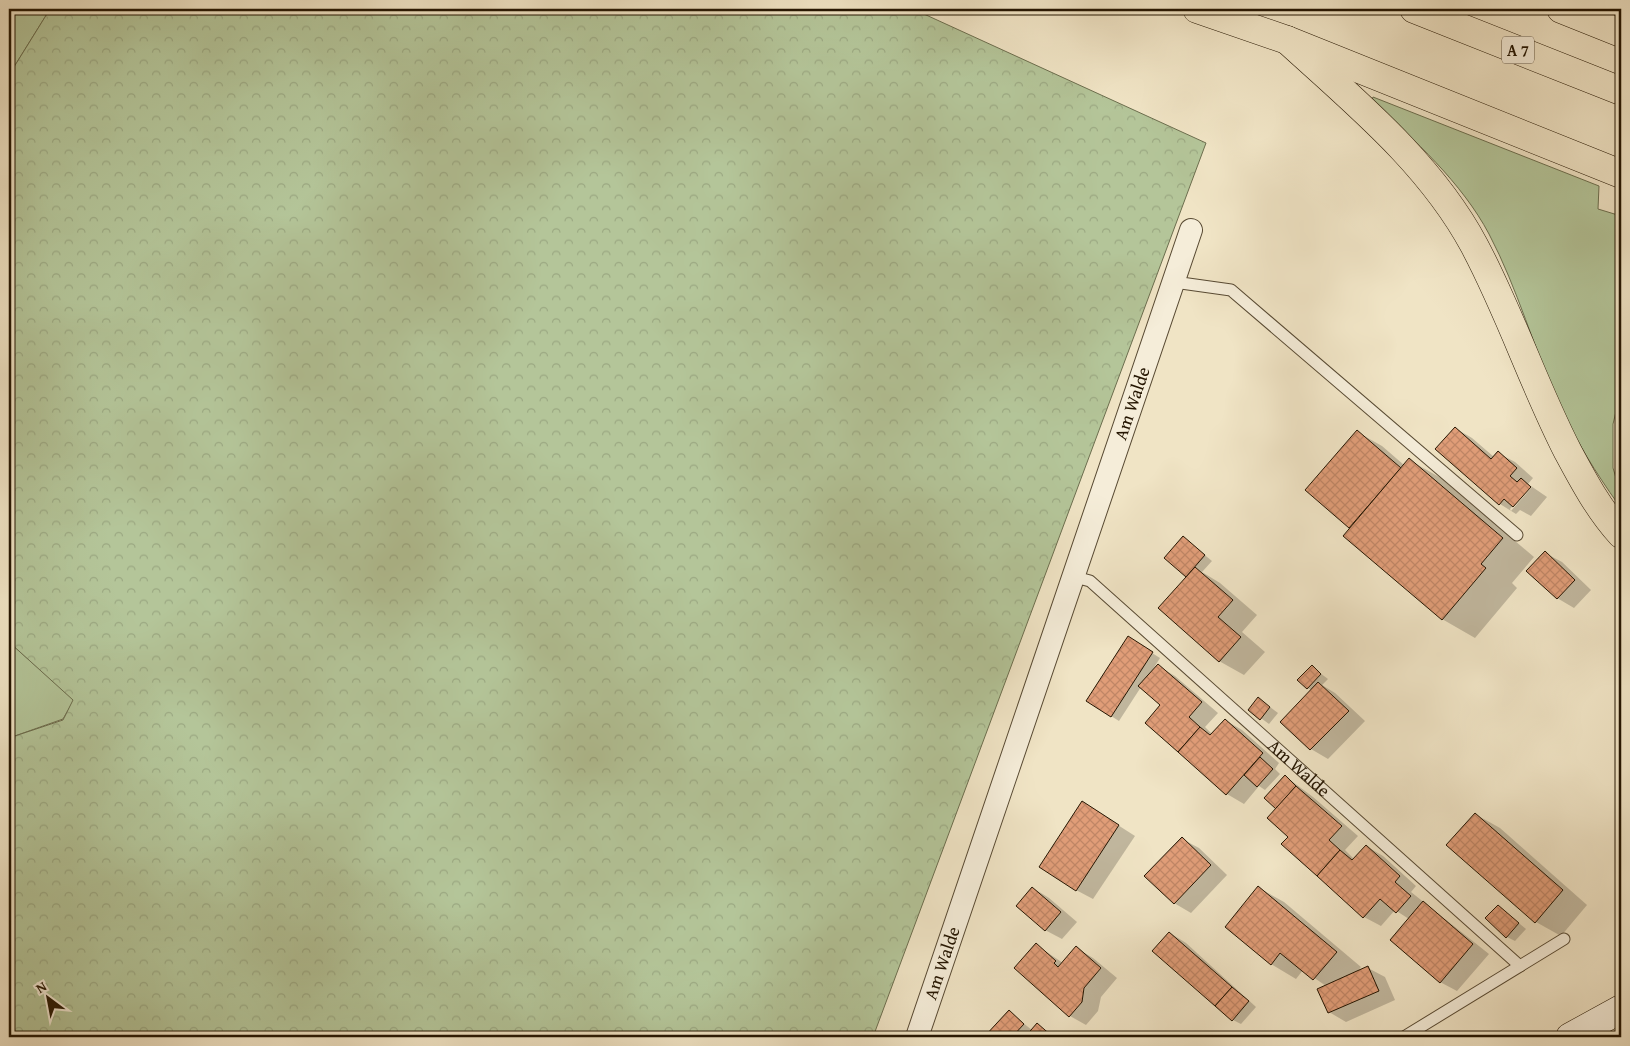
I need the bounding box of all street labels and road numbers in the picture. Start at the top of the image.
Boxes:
road number: A 7 [1502,36,1534,64]
street label: Am Walde [1107,363,1157,444]
street label: Am Walde [1262,732,1337,803]
street label: Am Walde [917,923,967,1003]

